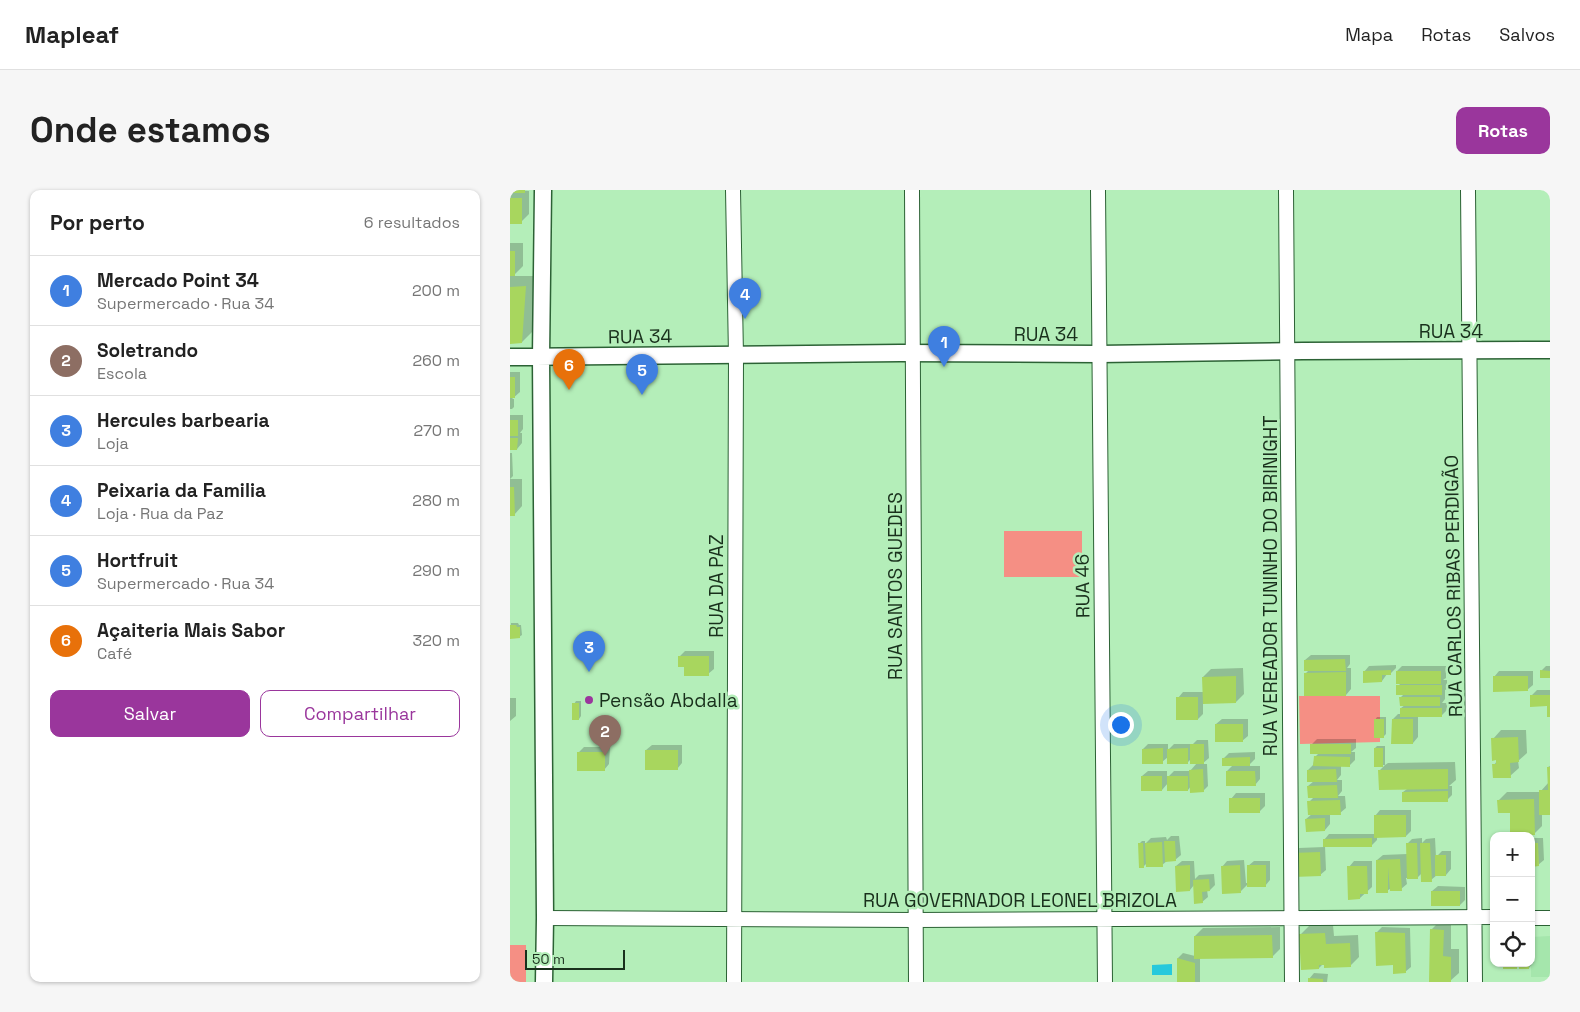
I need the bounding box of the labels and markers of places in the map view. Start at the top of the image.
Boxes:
pin: 4 [729,278,761,319]
pin: 1 [928,326,960,367]
pin: 6 [553,349,585,390]
pin: 5 [626,354,658,395]
pin: 3 [573,631,605,672]
place label: Pensão Abdalla [599,688,738,713]
marker: Pensão Abdalla [583,694,595,706]
pin: 2 [589,715,621,756]

